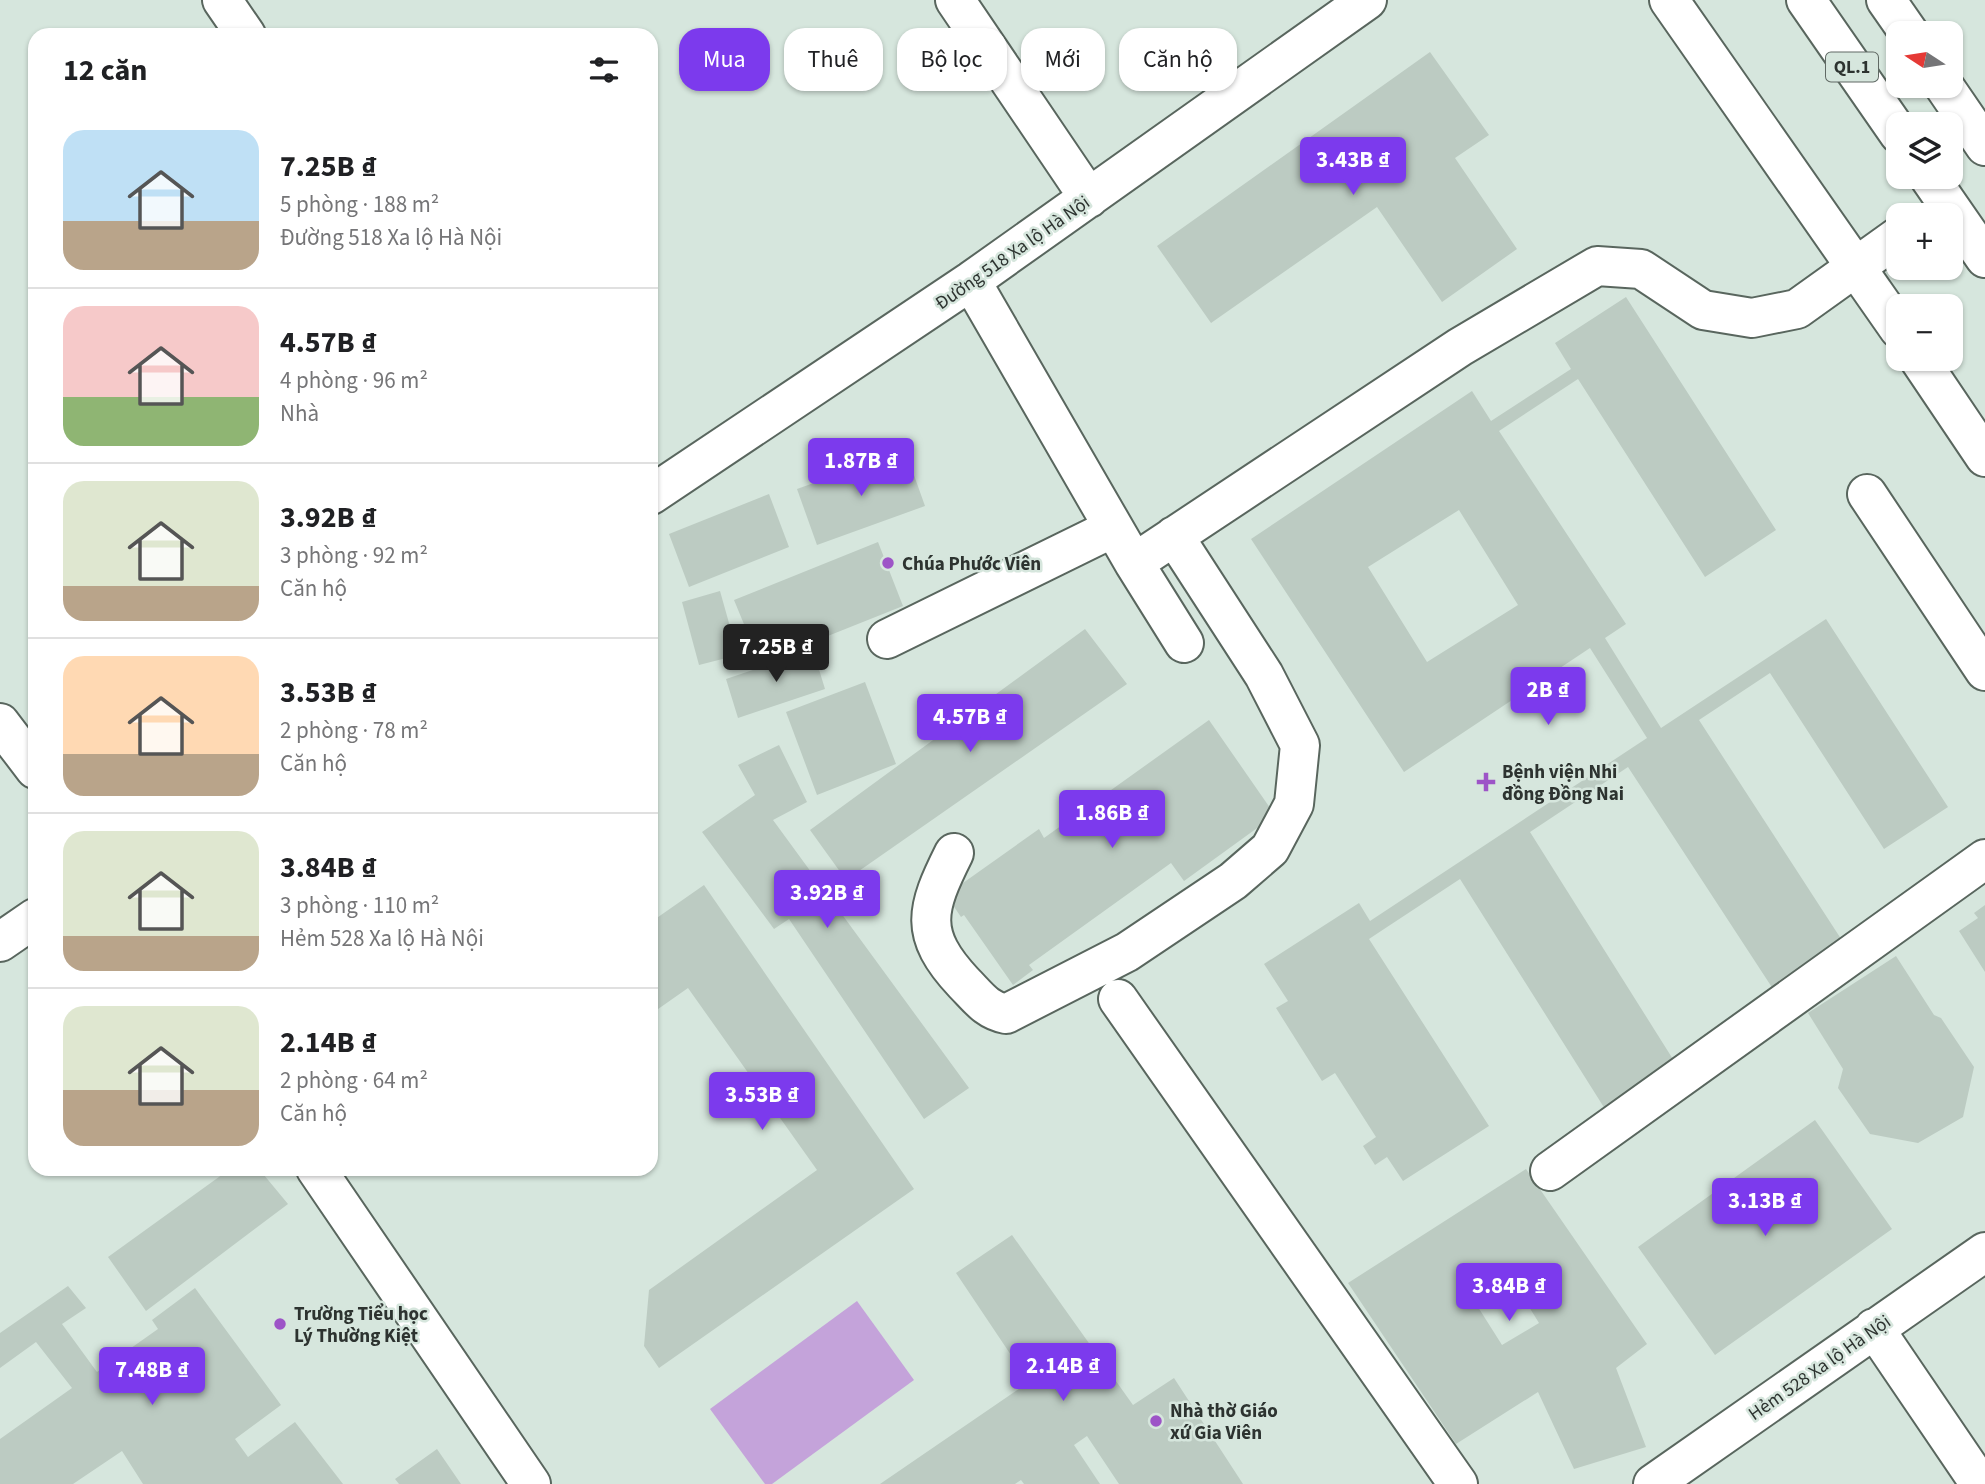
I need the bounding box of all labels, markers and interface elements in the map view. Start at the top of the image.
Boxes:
north arrow [1886,21,1964,98]
map controls [1886,21,1963,371]
chip: Mua [679,28,770,91]
chip: Thuê [784,28,883,91]
chip: Bộ lọc [897,28,1007,91]
chip: Mới [1021,28,1105,91]
chip: Căn hộ [1119,28,1237,91]
text: 12 căn [63,49,147,92]
icon: filters [585,51,623,89]
road number: QL.1 [1826,52,1878,82]
button: layers [1886,112,1963,189]
pin: 3.43B ₫ [1288,138,1418,197]
text: 3.43B ₫ [1316,143,1390,176]
text: 7.25B ₫ [280,145,377,188]
icon: home [119,158,203,242]
text: 5 phòng · 188 m² [280,188,439,221]
street label: Đường 518 Xa lộ Hà Nội [930,190,1096,317]
button: + [1886,203,1963,280]
text: Đường 518 Xa lộ Hà Nội [280,221,502,254]
button: − [1886,294,1963,371]
text: 4.57B ₫ [280,321,377,364]
icon: home [119,334,203,418]
text: 4 phòng · 96 m² [280,364,428,397]
text: Nhà [280,397,319,430]
pin: 1.87B ₫ [796,438,926,498]
text: 1.87B ₫ [824,444,898,477]
text: 3.92B ₫ [280,496,377,539]
icon: home [119,509,203,593]
text: 3 phòng · 92 m² [280,539,428,572]
place label: Chúa Phước Viên [902,551,1041,578]
marker: Chúa Phước Viên [880,555,896,571]
text: Căn hộ [280,572,347,605]
pin: 7.25B ₫ [711,624,841,684]
text: 7.25B ₫ [739,630,813,663]
pin: 2B ₫ [1507,668,1589,727]
text: 3.53B ₫ [280,671,377,714]
text: 2B ₫ [1527,673,1569,706]
icon: home [119,684,203,768]
pin: 4.57B ₫ [905,694,1035,754]
text: 4.57B ₫ [933,700,1007,733]
text: 2 phòng · 78 m² [280,714,428,747]
text: Căn hộ [280,747,347,780]
place label: Bệnh viện Nhi đồng Đồng Nai [1502,759,1624,808]
marker: Bệnh viện Nhi đồng Đồng Nai [1476,772,1496,792]
pin: 1.86B ₫ [1047,790,1177,850]
text: 1.86B ₫ [1075,796,1149,829]
text: 3.84B ₫ [280,846,377,889]
icon: home [119,859,203,943]
pin: 3.92B ₫ [762,870,892,930]
text: 3.92B ₫ [790,876,864,909]
text: 3 phòng · 110 m² [280,889,439,922]
text: Hẻm 528 Xa lộ Hà Nội [280,922,484,955]
text: 2.14B ₫ [280,1021,377,1064]
icon: home [119,1034,203,1118]
text: 2 phòng · 64 m² [280,1064,428,1097]
pin: 3.53B ₫ [697,1072,827,1132]
text: 3.53B ₫ [725,1078,799,1111]
text: Căn hộ [280,1097,347,1130]
pin: 3.13B ₫ [1700,1178,1830,1238]
text: 3.13B ₫ [1728,1184,1802,1217]
pin: 3.84B ₫ [1444,1264,1574,1323]
text: 3.84B ₫ [1472,1269,1546,1302]
place label: Trường Tiểu học Lý Thường Kiệt [294,1301,428,1350]
street label: Hẻm 528 Xa lộ Hà Nội [1743,1309,1897,1428]
marker: Trường Tiểu học Lý Thường Kiệt [272,1316,288,1332]
pin: 2.14B ₫ [998,1344,1128,1403]
pin: 7.48B ₫ [87,1348,217,1407]
text: 2.14B ₫ [1026,1349,1100,1382]
text: 7.48B ₫ [115,1353,189,1386]
place label: Nhà thờ Giáo xứ Gia Viên [1170,1398,1278,1447]
marker: Nhà thờ Giáo xứ Gia Viên [1148,1413,1164,1429]

